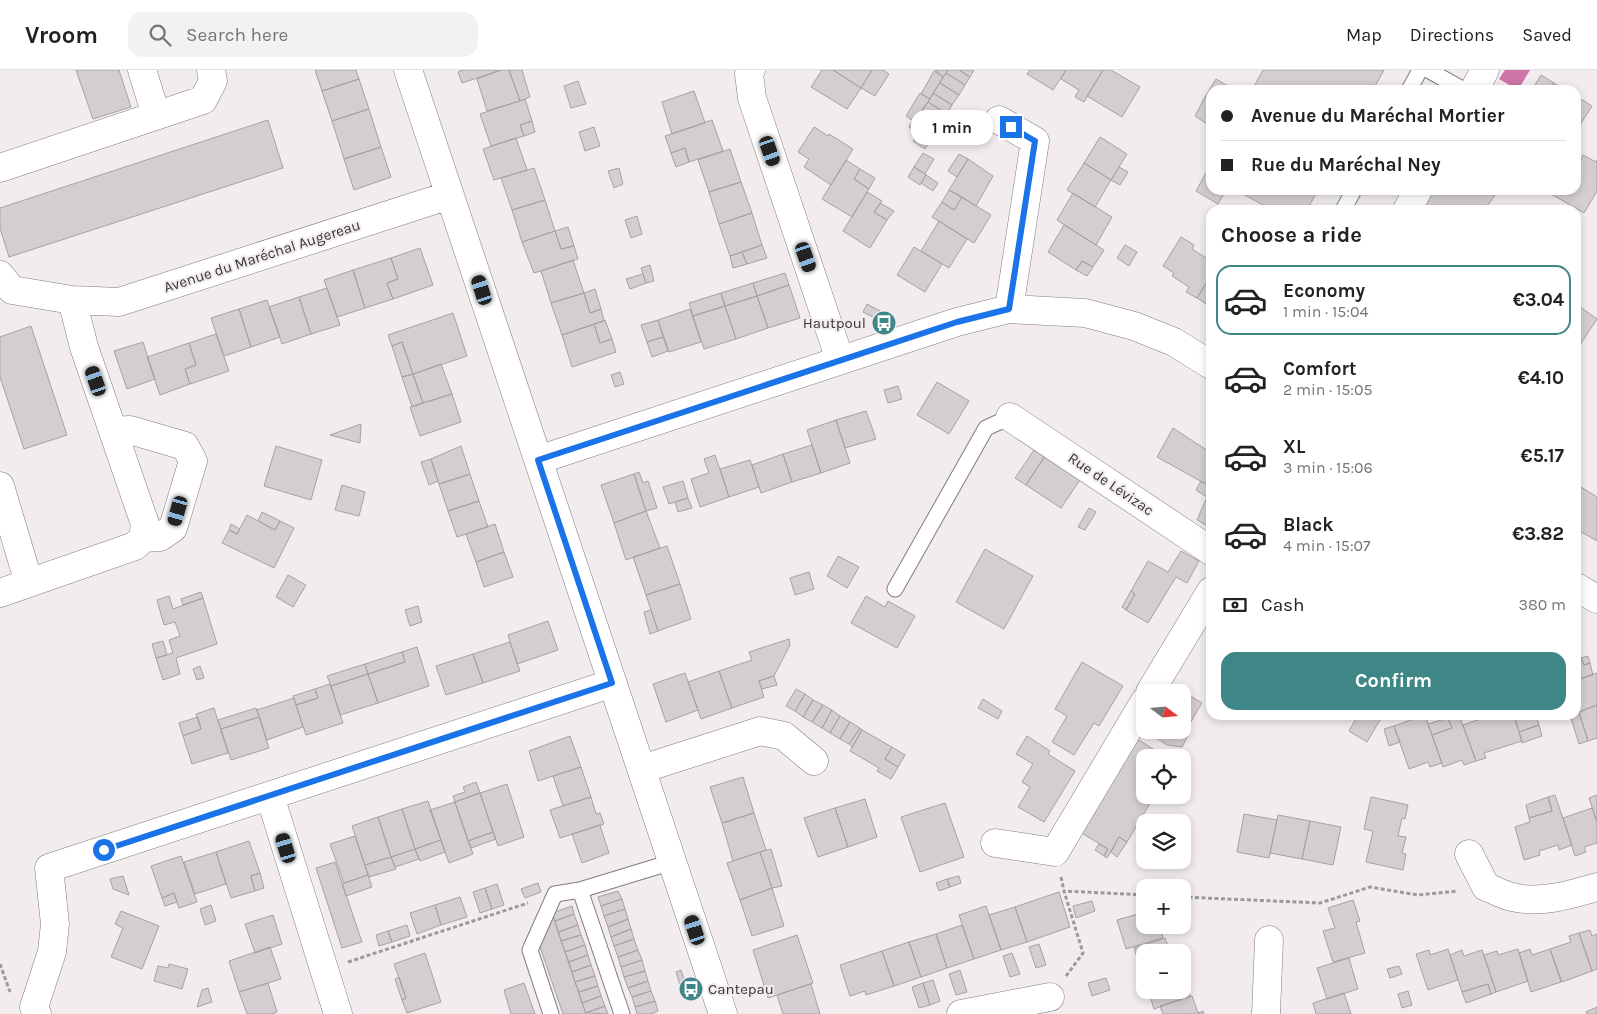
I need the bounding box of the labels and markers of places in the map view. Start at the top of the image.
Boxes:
bus stop icon: Hautpoul [871,310,897,336]
place label: Hautpoul [803,314,866,332]
bus stop icon: Cantepau [678,976,704,1002]
place label: Cantepau [708,980,774,998]

